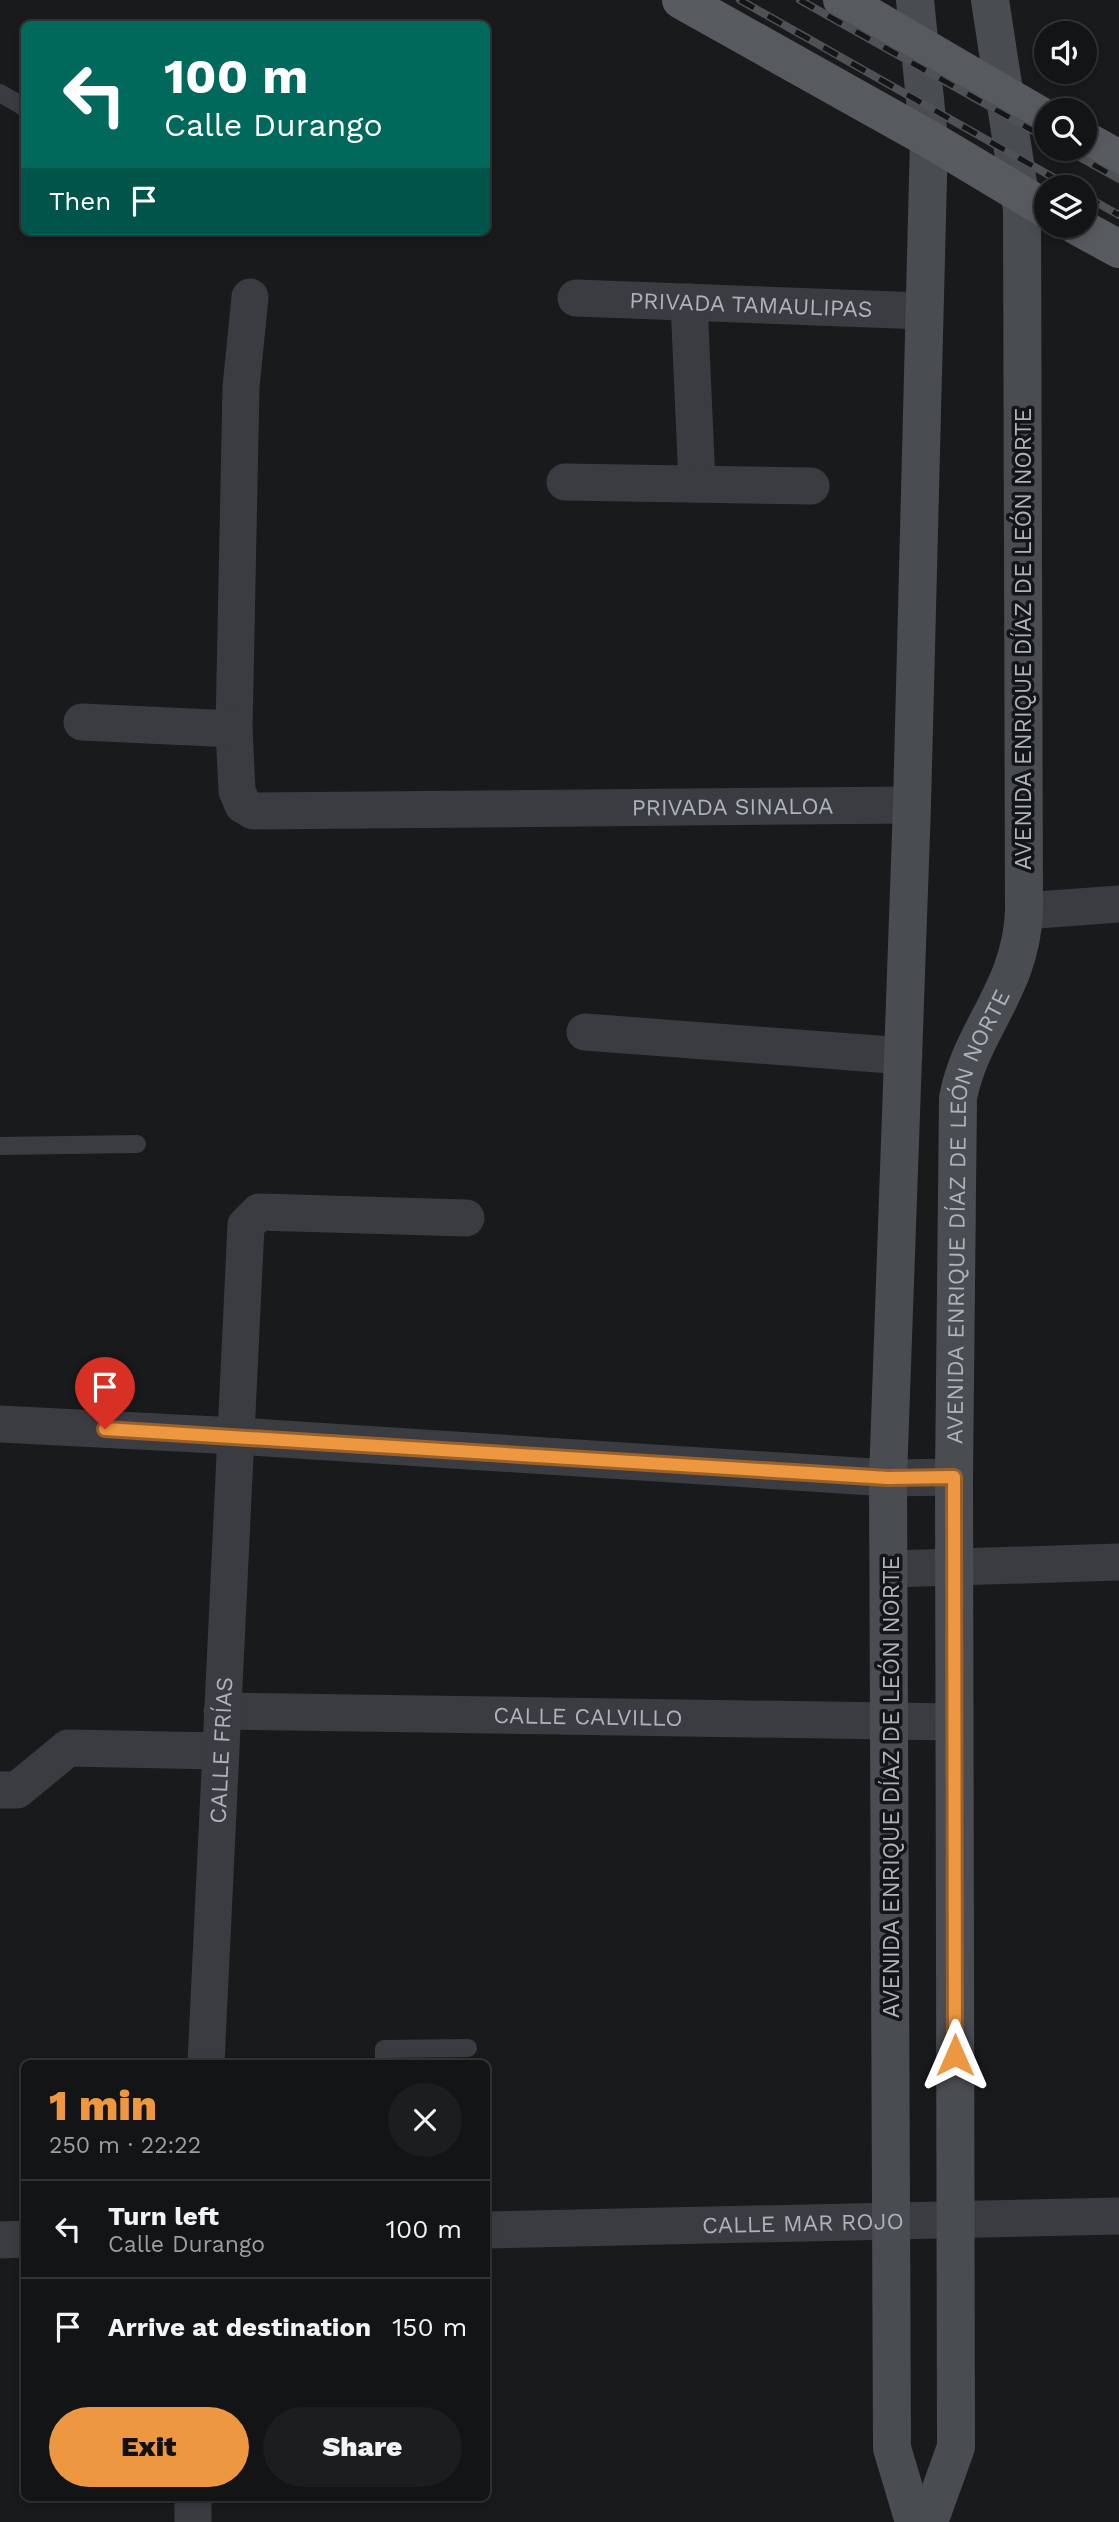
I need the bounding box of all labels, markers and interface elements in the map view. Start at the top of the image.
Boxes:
map controls [1034,21,1097,238]
button: sound [1034,21,1097,84]
text: 100 m [164,47,308,105]
icon: left [49,49,140,140]
button: search [1034,98,1097,161]
text: Calle Durango [164,106,383,144]
button: layers [1034,175,1097,238]
icon: arrive [125,182,163,220]
text: Then [49,186,111,216]
street label: PRIVADA TAMAULIPAS [629,286,873,323]
street label: AVENIDA ENRIQUE DÍAZ DE LEÓN NORTE [1009,408,1037,870]
street label: PRIVADA SINALOA [631,792,834,821]
street label: AVENIDA ENRIQUE DÍAZ DE LEÓN NORTE [941,985,1015,1444]
pin [75,1357,135,1429]
icon: arrive [86,1368,124,1406]
street label: AVENIDA ENRIQUE DÍAZ DE LEÓN NORTE [877,1556,905,2018]
street label: CALLE FRÍAS [204,1676,238,1824]
street label: CALLE CALVILLO [493,1702,683,1731]
position arrow [918,2018,992,2092]
text: 1 min [49,2081,157,2130]
button: close [388,2083,462,2157]
text: 250 m · 22:22 [49,2132,201,2159]
text: Turn left [108,2201,219,2231]
street label: CALLE MAR ROJO [702,2207,904,2239]
icon: left [49,2210,87,2248]
text: 100 m [386,2214,462,2244]
text: Calle Durango [108,2231,265,2258]
icon: arrive [49,2308,87,2346]
text: Arrive at destination [108,2312,371,2342]
text: 150 m [392,2312,467,2342]
button: Exit [49,2407,249,2487]
button: Share [263,2407,462,2487]

